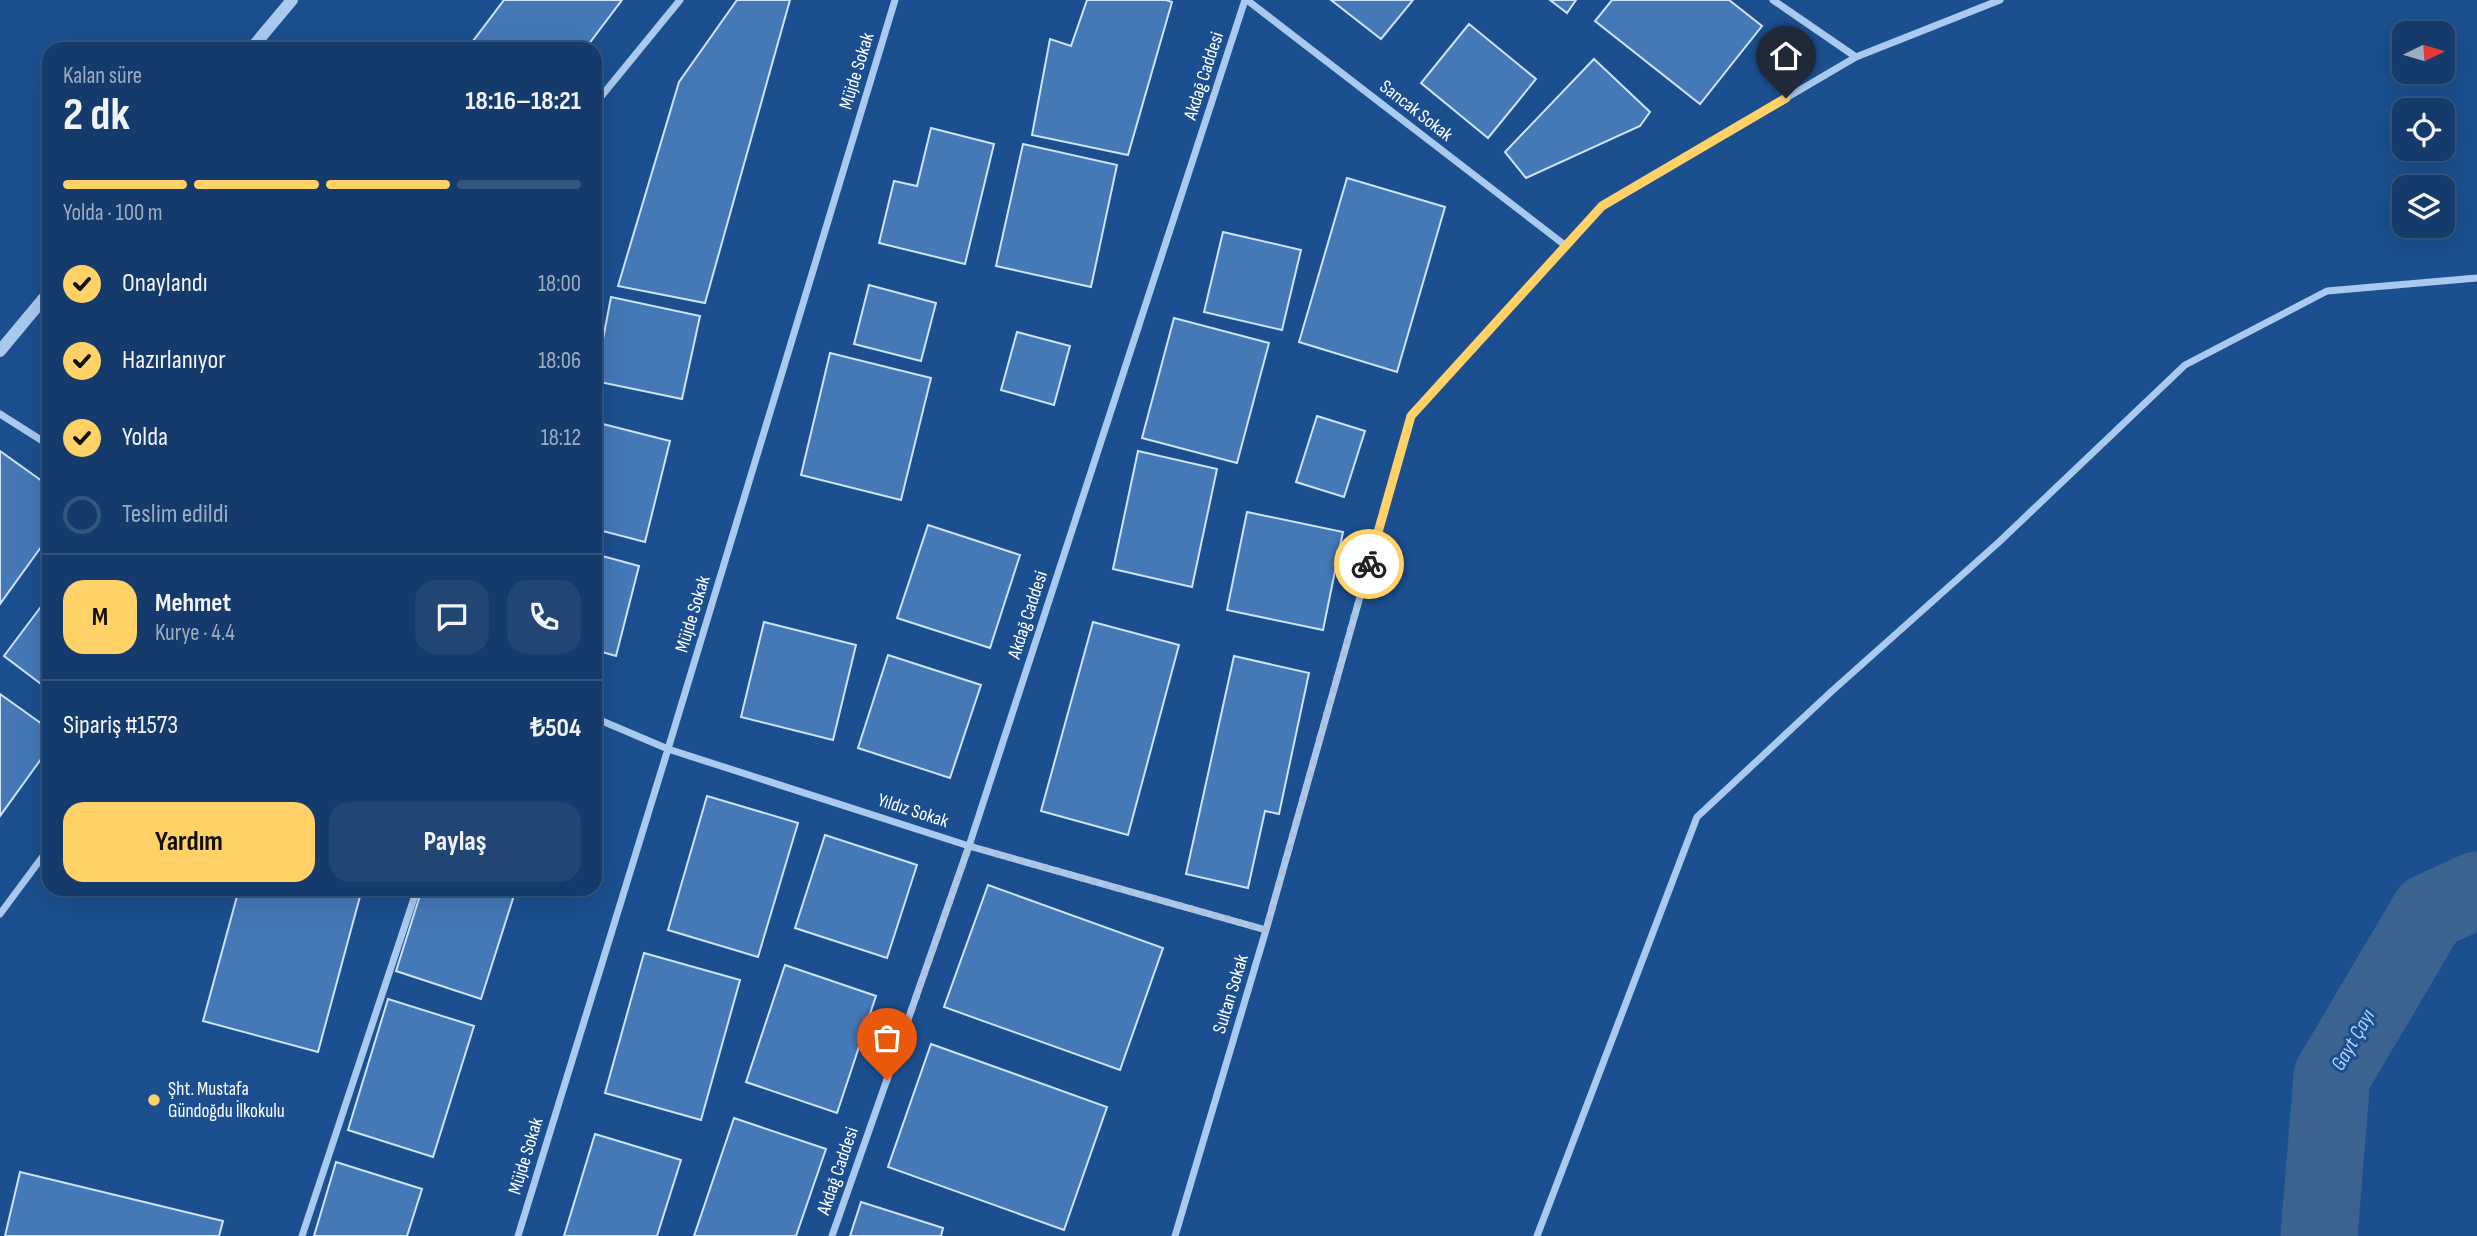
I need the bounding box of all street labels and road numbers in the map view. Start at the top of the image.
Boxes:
street label: Müjde Sokak [834,29,880,112]
street label: Akdağ Caddesi [1179,29,1229,124]
street label: Sancak Sokak [1375,75,1458,147]
street label: Akdağ Caddesi [1003,568,1053,663]
street label: Müjde Sokak [670,572,716,655]
street label: Yıldız Sokak [875,789,952,834]
street label: Sultan Sokak [1208,951,1254,1036]
street label: Müjde Sokak [503,1114,549,1197]
street label: Akdağ Caddesi [812,1124,864,1219]

